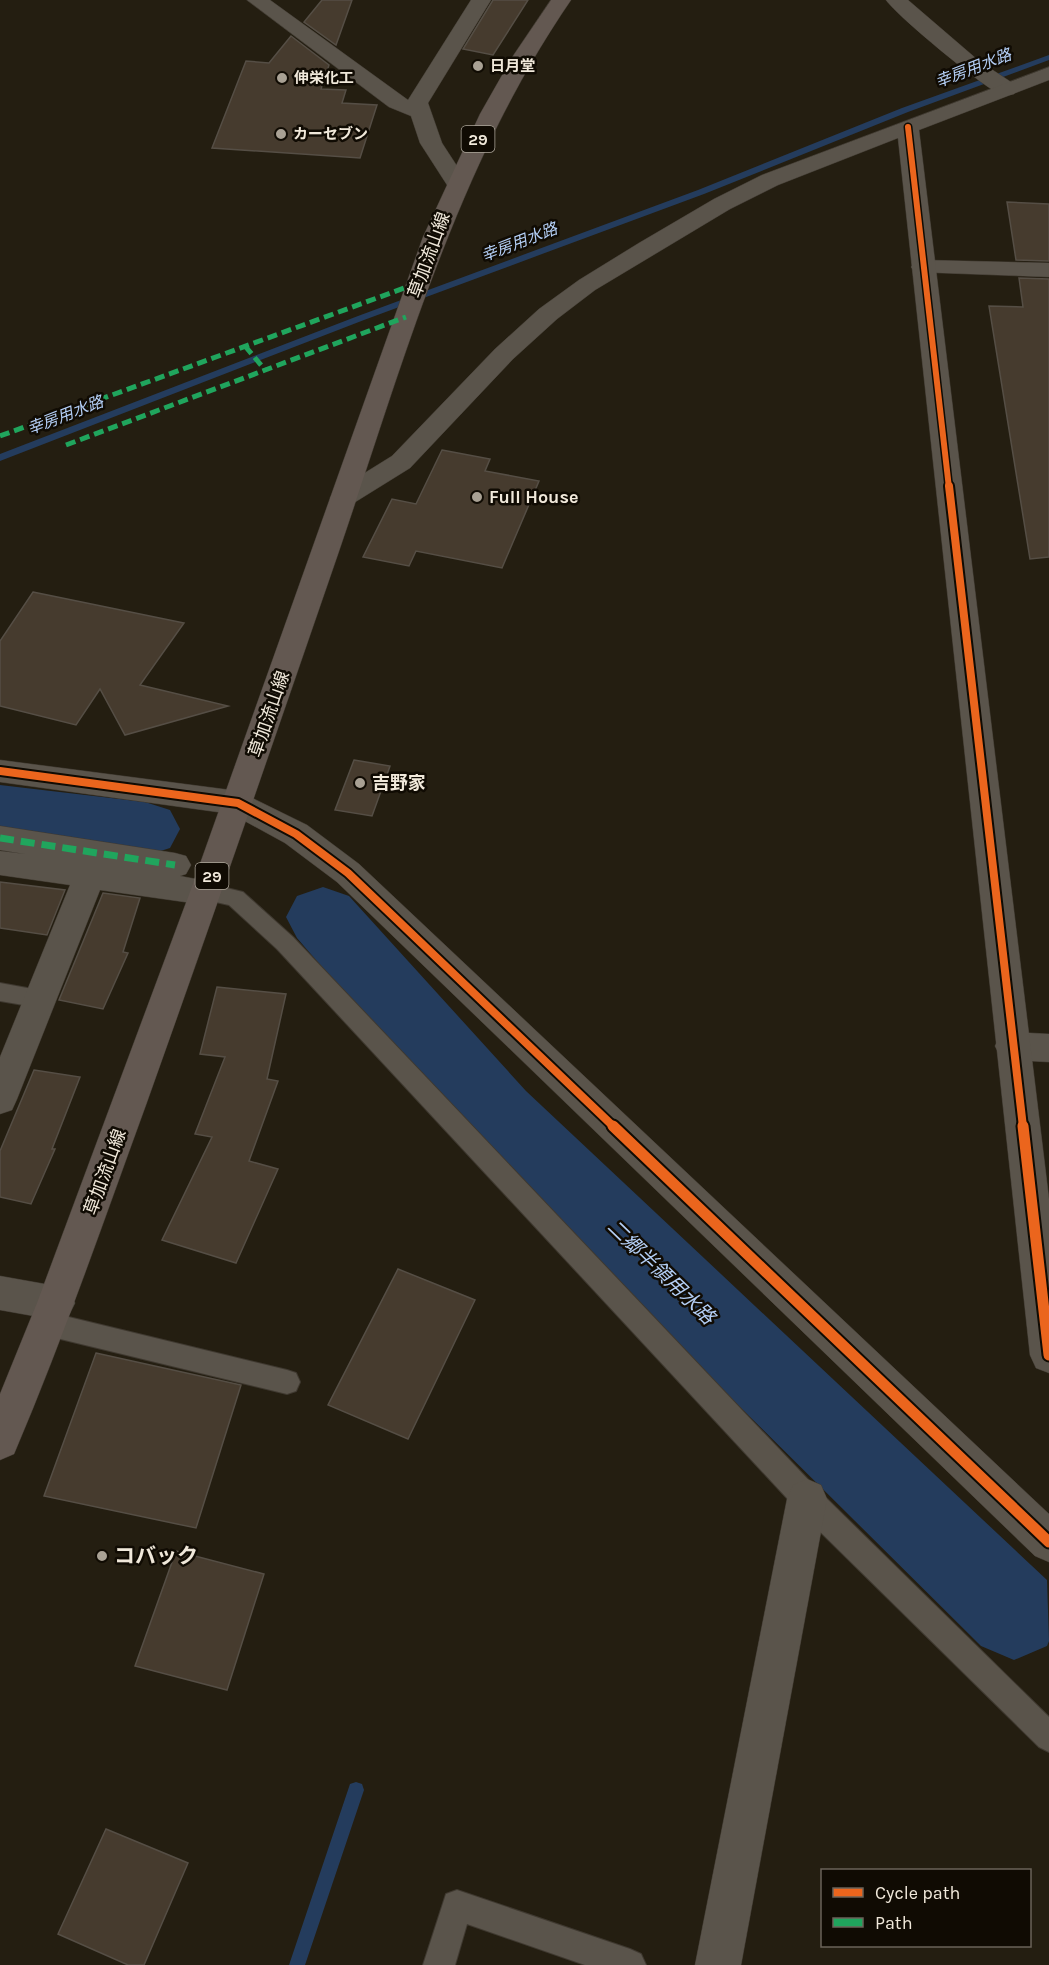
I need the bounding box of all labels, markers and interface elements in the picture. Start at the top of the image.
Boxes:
water label: 幸房用水路 [932,44,1016,91]
place label: 日月堂 [490,57,535,75]
marker: 日月堂 [471,59,485,73]
place label: 伸栄化工 [294,69,354,87]
marker: 伸栄化工 [275,71,289,85]
place label: カーセブン [293,125,368,143]
road number: 29 [462,126,494,152]
marker: カーセブン [274,127,288,141]
street label: 草加流山線 [403,209,455,301]
water label: 幸房用水路 [478,218,562,265]
water label: 幸房用水路 [24,391,108,438]
place label: Full House [489,486,578,508]
marker: Full House [470,490,484,504]
street label: 草加流山線 [244,668,294,760]
place label: 吉野家 [372,772,426,794]
marker: 吉野家 [353,776,367,790]
road number: 29 [196,863,228,889]
street label: 草加流山線 [79,1126,131,1218]
water label: 二郷半領用水路 [603,1215,721,1330]
place label: コバック [114,1544,198,1568]
marker: コバック [95,1549,109,1563]
legend [821,1869,1031,1947]
text: Cycle path [875,1882,960,1904]
text: Path [875,1912,913,1934]

